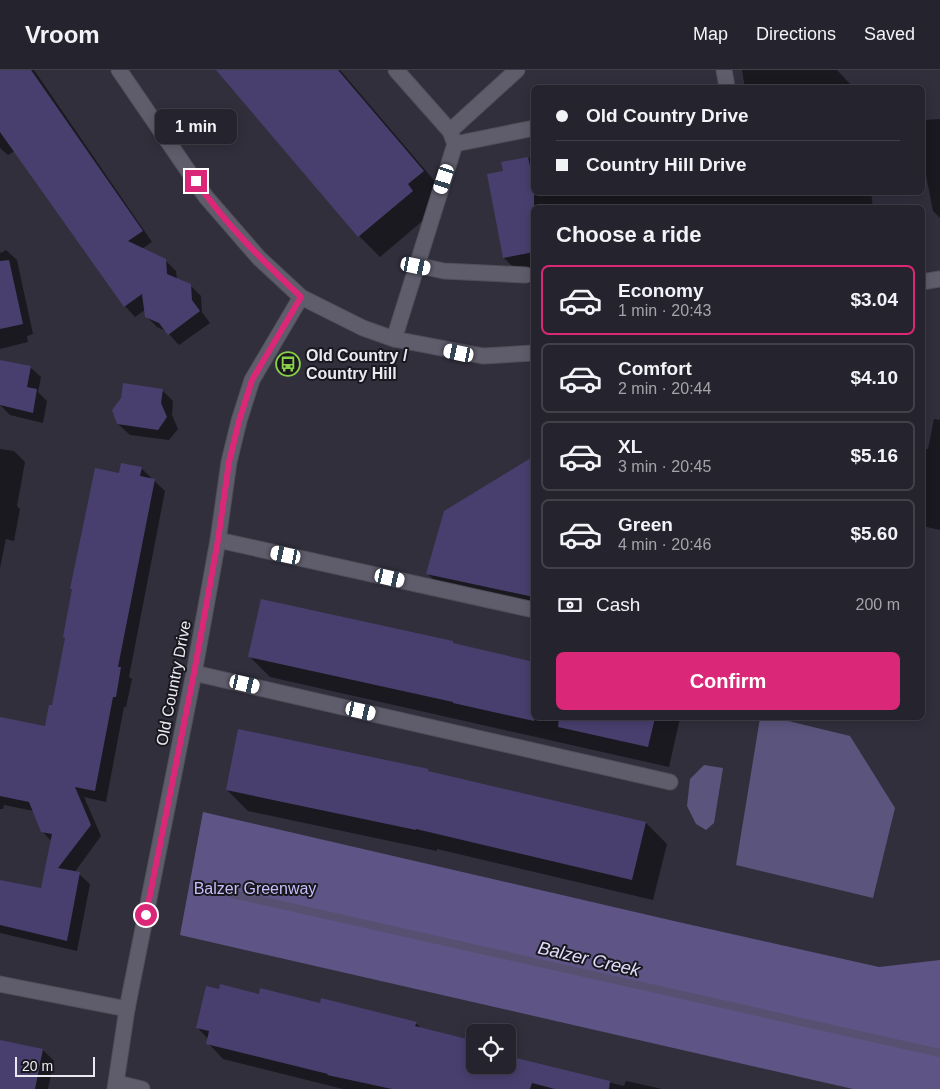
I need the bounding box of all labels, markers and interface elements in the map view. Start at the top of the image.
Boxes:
text: Vroom [25,21,100,48]
text: Map [693,24,728,44]
text: Directions [756,24,836,44]
text: Saved [864,24,915,44]
text: Old Country Drive [586,105,749,126]
callout: 1 min [155,108,237,144]
text: 1 min [175,118,217,135]
text: Country Hill Drive [586,154,746,175]
car [432,162,455,196]
route end [185,170,207,192]
text: Choose a ride [556,222,701,247]
car [399,256,432,276]
icon: car [558,278,603,323]
text: Economy [618,280,704,301]
text: $3.04 [850,289,898,310]
text: 1 min · 20:43 [618,302,711,319]
car [442,343,475,363]
place label: Old Country / Country Hill [306,347,408,382]
bus stop icon: Old Country / Country Hill [275,351,301,377]
icon: car [558,356,603,401]
text: Comfort [618,358,692,379]
text: $4.10 [850,367,898,388]
text: 2 min · 20:44 [618,380,711,397]
icon: car [558,434,603,479]
text: XL [618,436,642,457]
text: $5.16 [850,445,898,466]
text: 3 min · 20:45 [618,458,711,475]
icon: car [558,512,603,557]
text: Green [618,514,673,535]
text: $5.60 [850,523,898,544]
text: 4 min · 20:46 [618,536,711,553]
car [269,545,302,565]
car [373,567,406,589]
icon: cash [556,591,584,619]
text: Cash [596,594,640,615]
text: 200 m [856,596,900,613]
street label: Old Country Drive [153,619,194,747]
button: Confirm [556,652,900,710]
car [228,673,261,695]
car [344,700,377,722]
park label: Balzer Greenway [194,880,316,897]
route start [135,904,157,926]
water label: Balzer Creek [536,938,643,981]
map controls [466,1024,516,1074]
button: locate [466,1024,516,1074]
scale bar [15,1054,95,1077]
text: 20 m [22,1058,53,1074]

